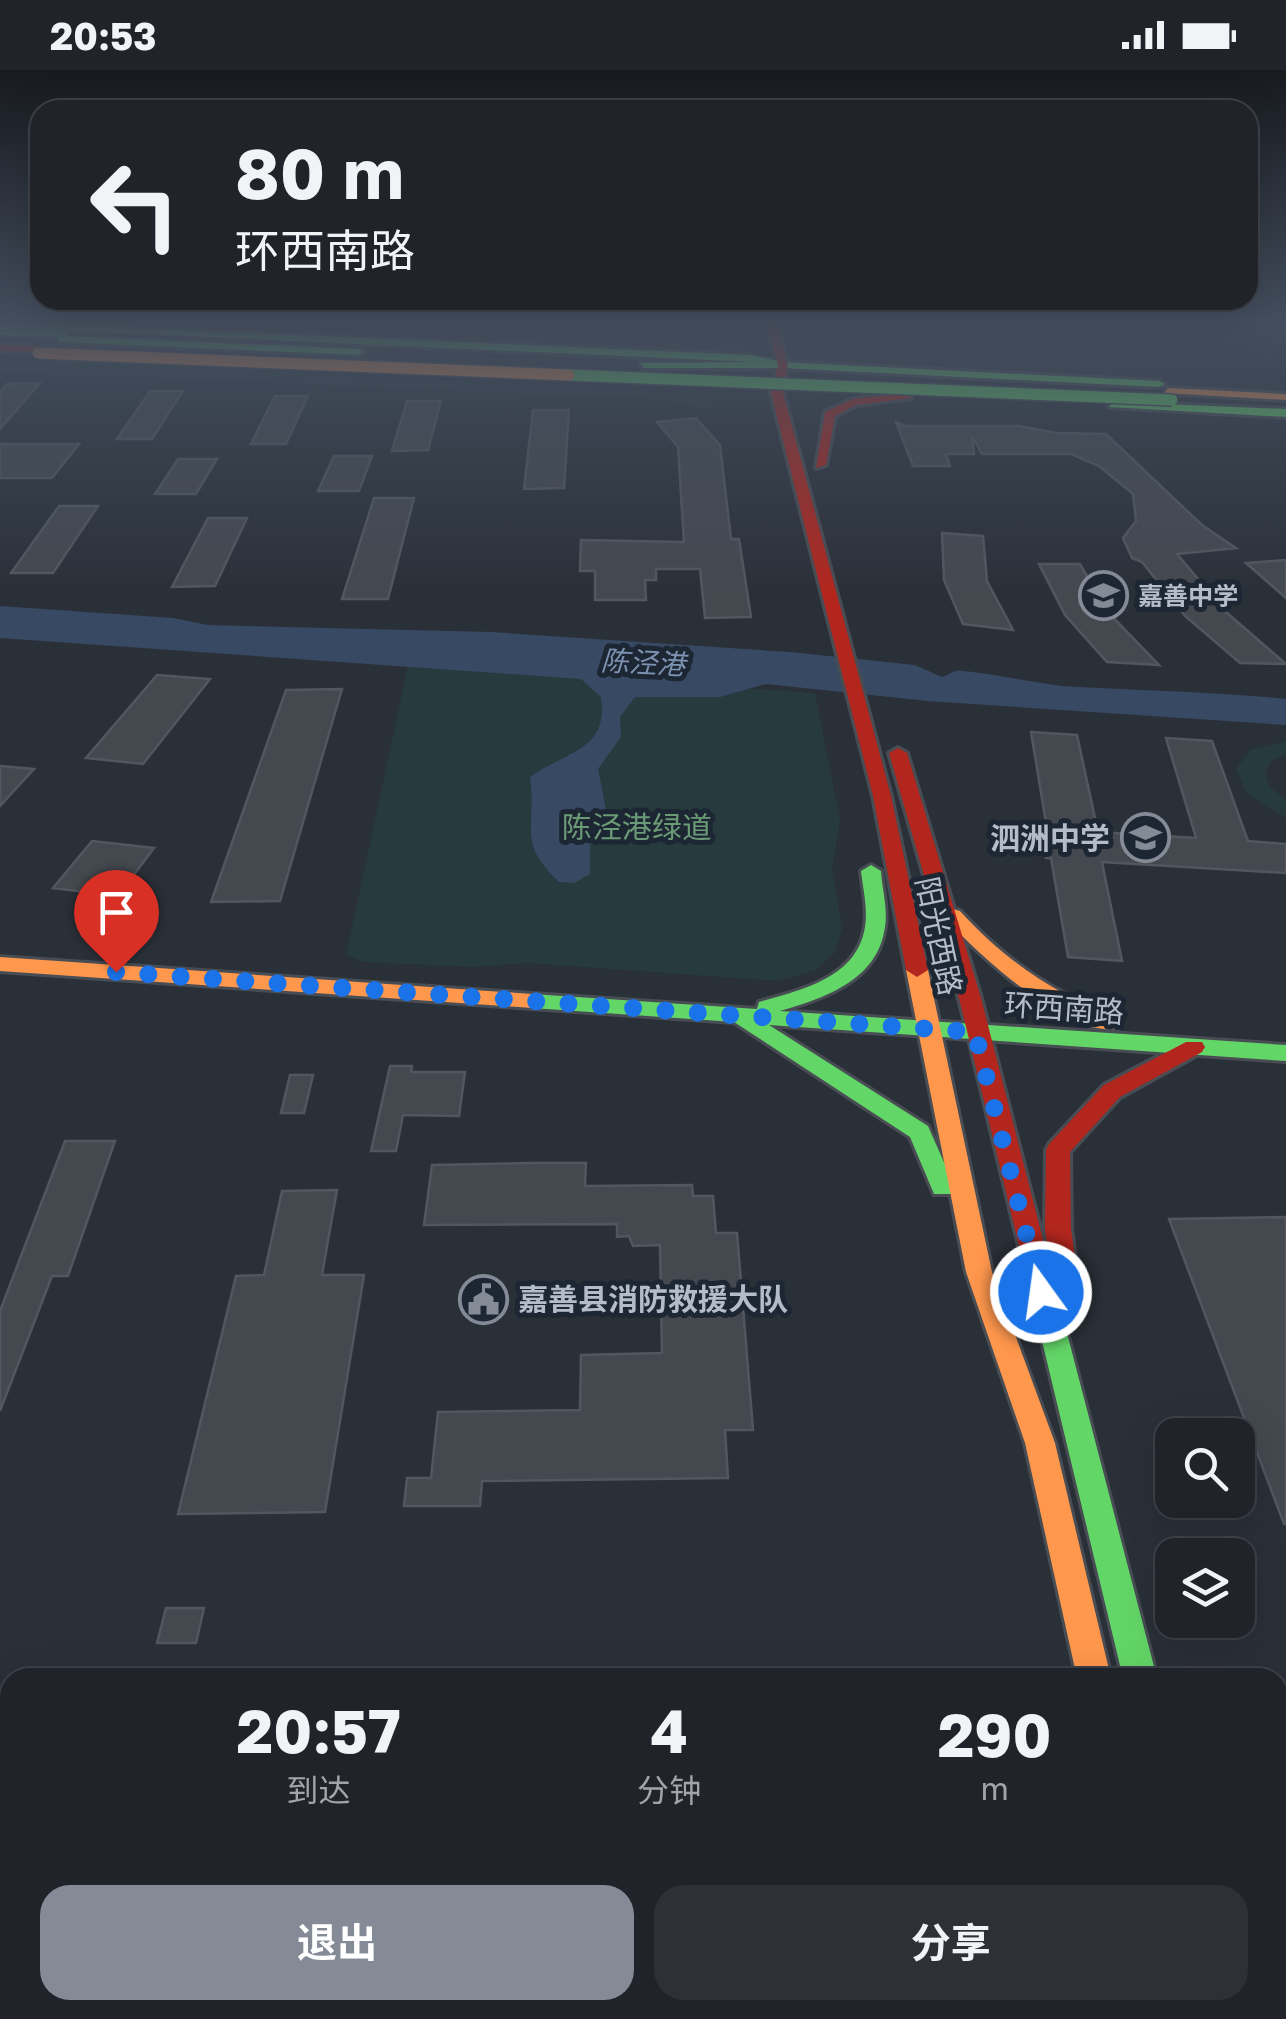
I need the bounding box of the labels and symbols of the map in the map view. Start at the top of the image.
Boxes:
school or university icon: 嘉善中学 [1077,569,1129,621]
place label: 嘉善中学 [1138,580,1238,611]
water label: 陈泾港 [600,643,690,681]
park label: 陈泾港绿道 [562,809,712,845]
school or university icon: 泗洲中学 [1119,812,1171,864]
place label: 泗洲中学 [990,820,1110,856]
pin [74,870,159,973]
street label: 阳光西路 [909,874,969,998]
street label: 环西南路 [1003,986,1125,1030]
position arrow [989,1240,1093,1344]
public building icon: 嘉善县消防救援大队 [457,1273,509,1325]
place label: 嘉善县消防救援大队 [518,1281,788,1317]

